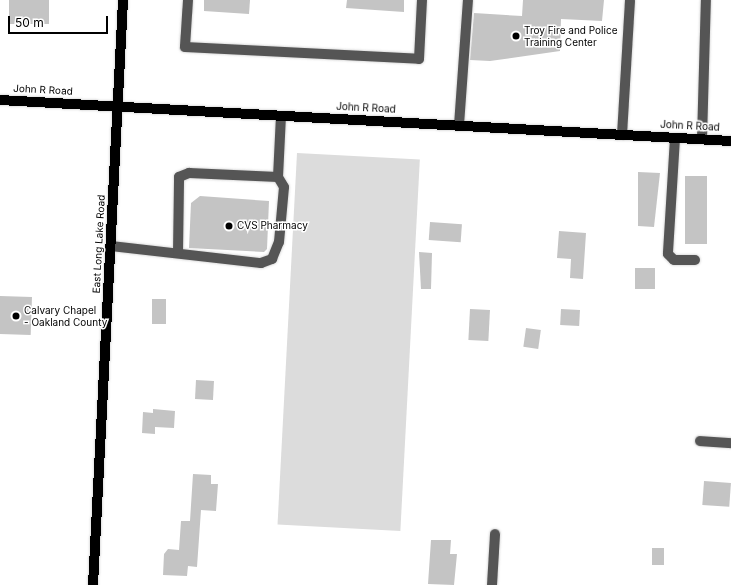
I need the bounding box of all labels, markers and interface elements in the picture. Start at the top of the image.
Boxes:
scale bar [10,8,110,34]
text: 50 m [15,15,44,30]
place label: Troy Fire and Police Training Center [524,24,617,48]
marker: Troy Fire and Police Training Center [511,31,521,41]
street label: John R Road [13,82,73,98]
street label: John R Road [336,100,396,116]
street label: John R Road [660,118,720,134]
street label: East Long Lake Road [90,194,108,294]
place label: CVS Pharmacy [237,220,308,232]
marker: CVS Pharmacy [224,221,234,231]
place label: Calvary Chapel - Oakland County [24,304,107,328]
marker: Calvary Chapel - Oakland County [11,311,21,321]

